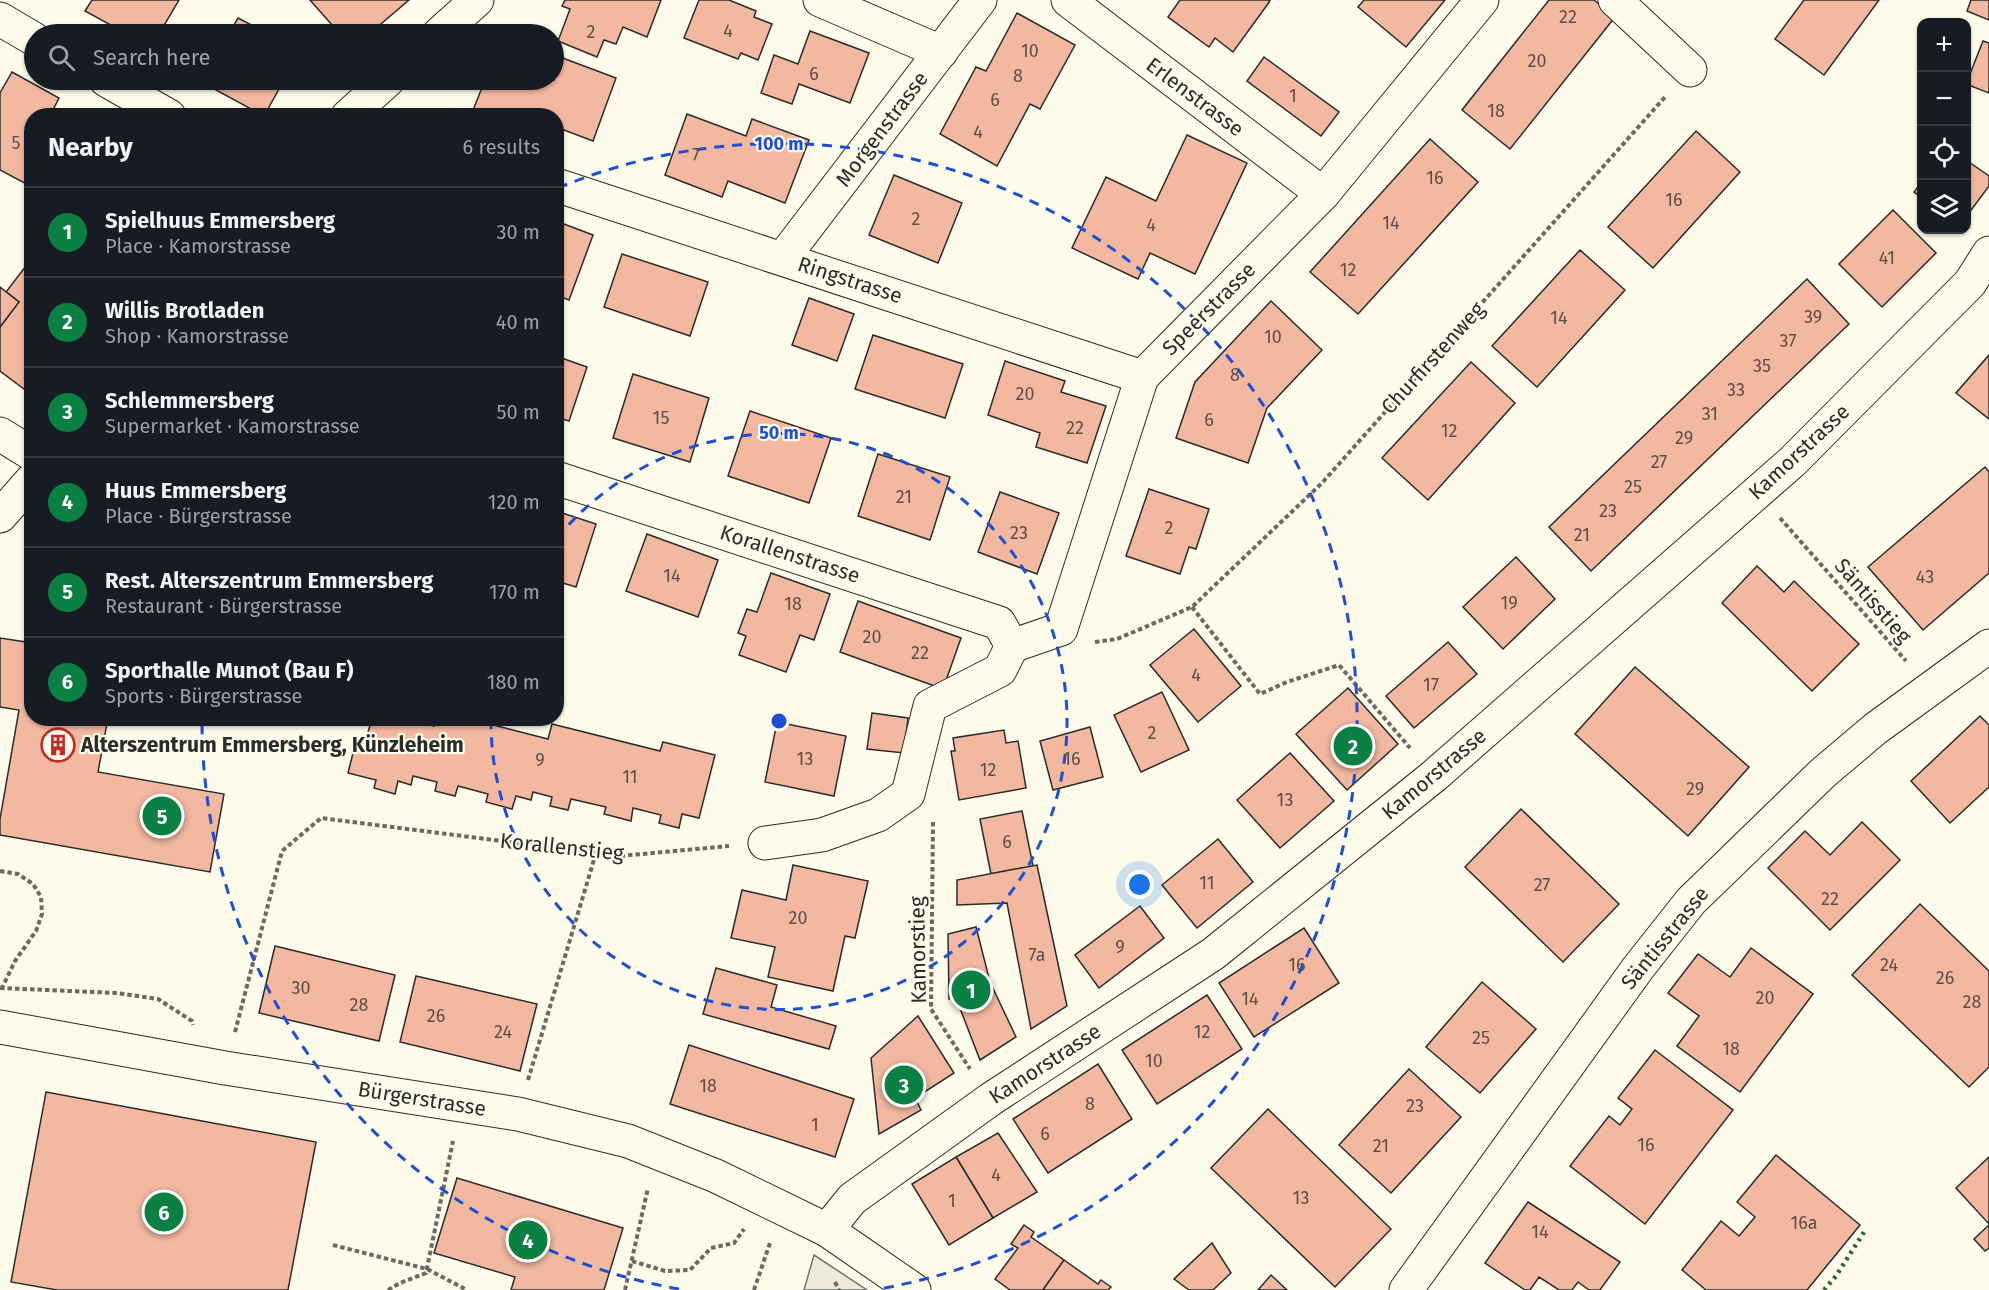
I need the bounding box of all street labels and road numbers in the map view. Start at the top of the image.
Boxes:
street label: Erlenstrasse [1141,52,1249,142]
street label: Morgenstrasse [830,66,934,192]
street label: Ringstrasse [794,251,906,309]
street label: Speerstrasse [1157,257,1261,361]
street label: Churfirstenweg [1376,296,1490,420]
street label: Kamorstrasse [1743,399,1855,505]
street label: Korallenstrasse [717,519,863,589]
street label: Säntisstieg [1829,553,1917,649]
street label: Kamorstrasse [1376,723,1492,825]
street label: Korallenstieg [499,828,625,866]
street label: Säntisstrasse [1616,881,1714,995]
street label: Kamorstieg [904,896,932,1004]
street label: Kamorstrasse [984,1018,1106,1110]
street label: Bürgerstrasse [356,1076,488,1122]

